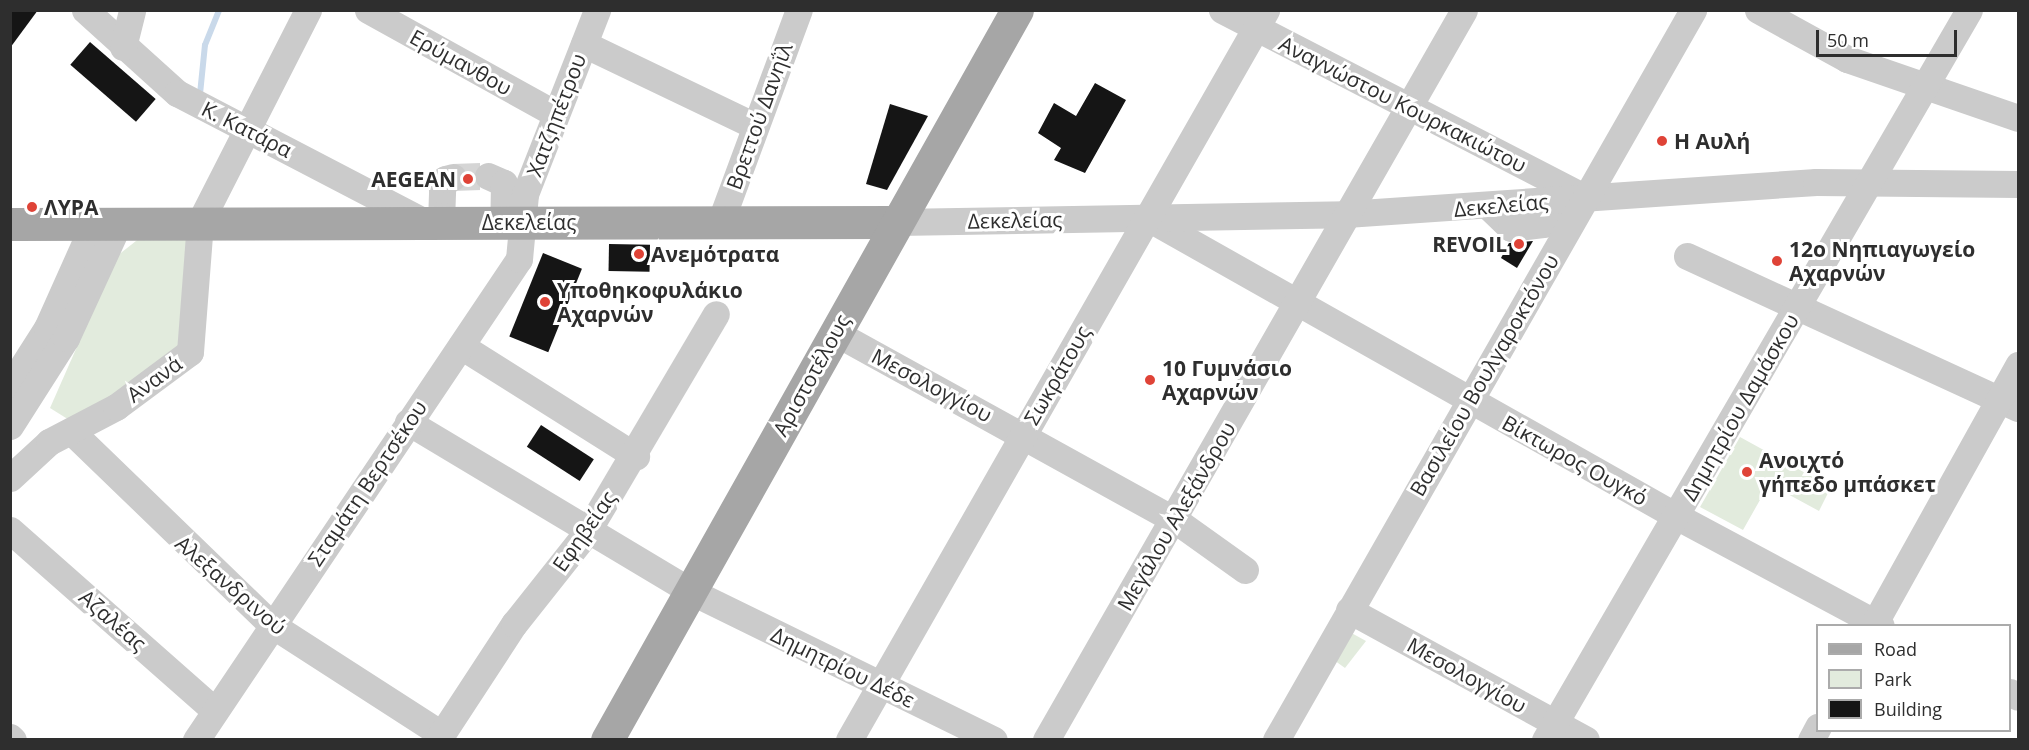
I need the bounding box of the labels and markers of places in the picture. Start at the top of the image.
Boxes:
place label: Η Αυλή [1674,128,1750,154]
marker: Η Αυλή [1655,134,1669,148]
place label: AEGEAN [371,166,456,192]
marker: AEGEAN [461,172,475,186]
place label: ΛΥΡΑ [44,194,98,220]
marker: ΛΥΡΑ [25,200,39,214]
place label: REVOIL [1432,231,1507,257]
place label: 12ο Νηπιαγωγείο Αχαρνών [1789,236,1975,286]
marker: REVOIL [1512,237,1526,251]
place label: Ανεμότρατα [651,241,779,267]
marker: Ανεμότρατα [632,247,646,261]
marker: 12ο Νηπιαγωγείο Αχαρνών [1770,254,1784,268]
place label: Υποθηκοφυλάκιο Αχαρνών [557,277,743,327]
marker: Υποθηκοφυλάκιο Αχαρνών [538,295,552,309]
place label: 10 Γυμνάσιο Αχαρνών [1162,355,1292,405]
marker: 10 Γυμνάσιο Αχαρνών [1143,373,1157,387]
place label: Ανοιχτό γήπεδο μπάσκετ [1759,447,1936,497]
marker: Ανοιχτό γήπεδο μπάσκετ [1740,465,1754,479]

